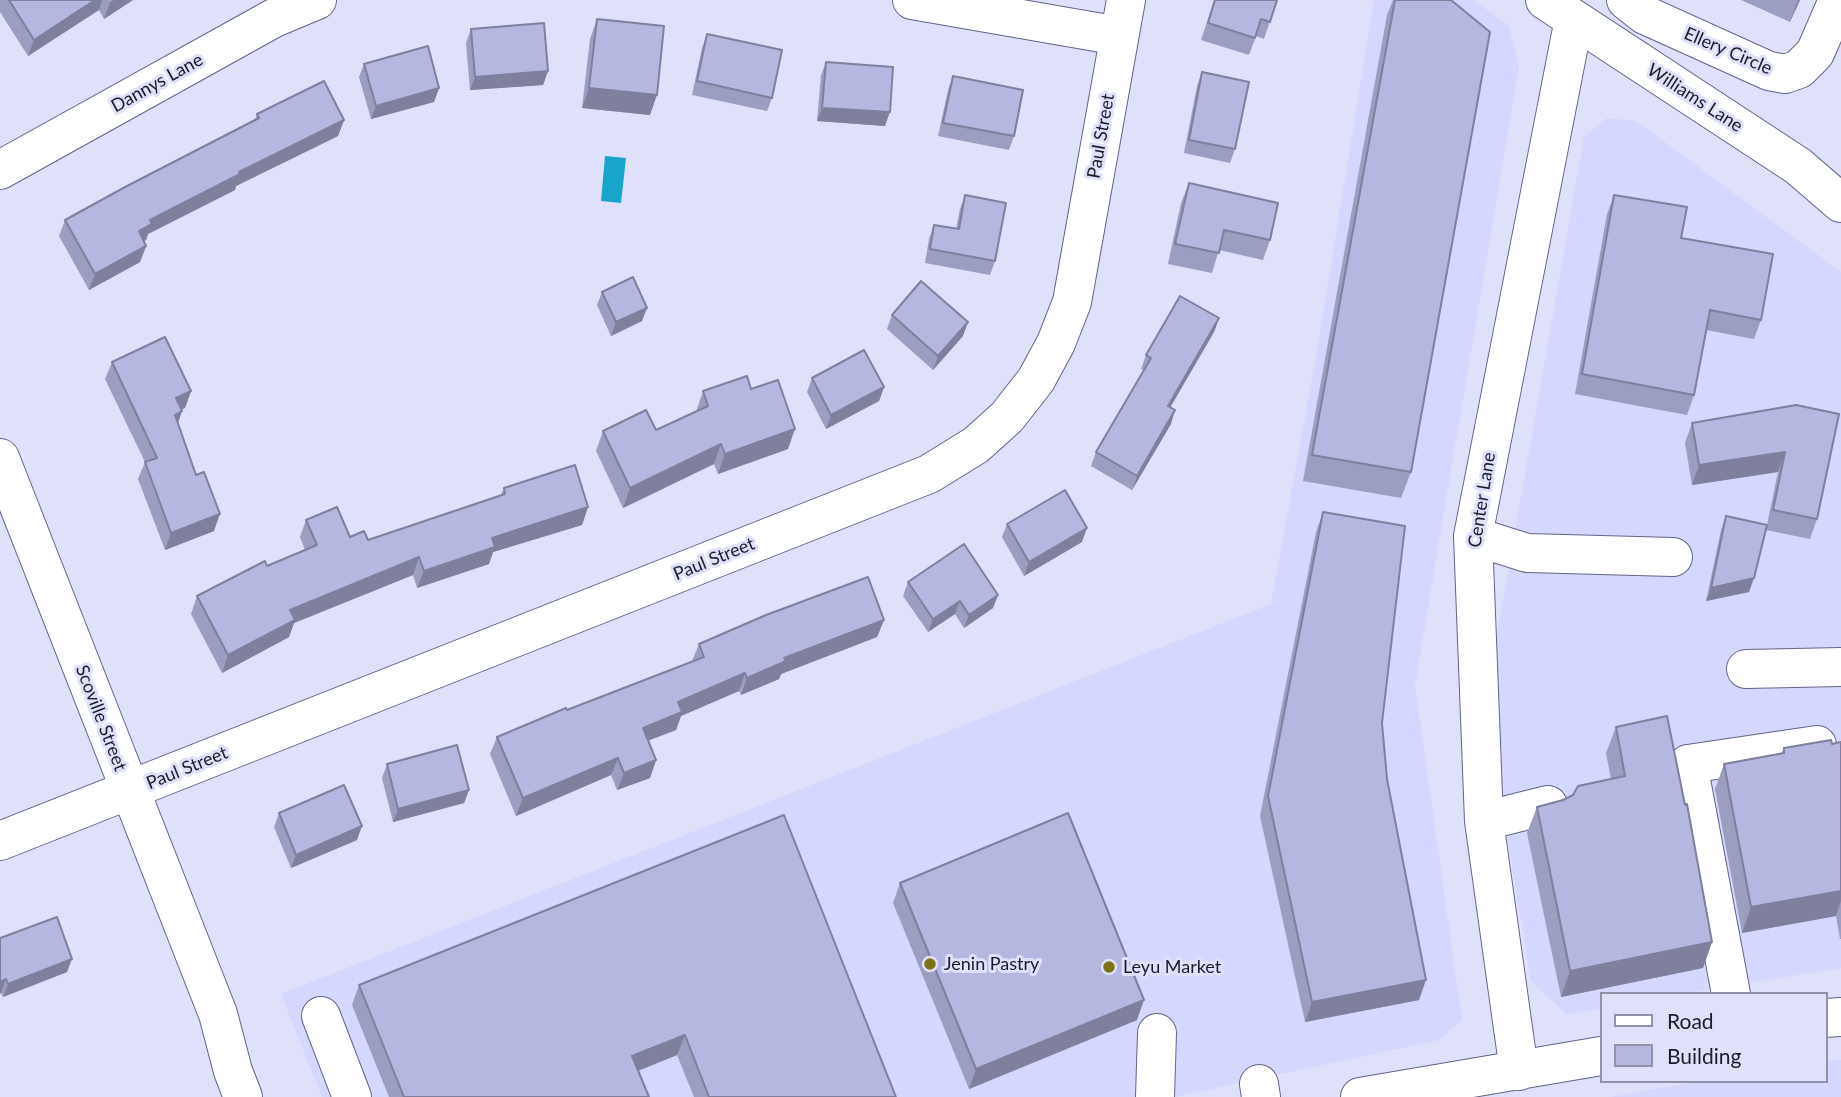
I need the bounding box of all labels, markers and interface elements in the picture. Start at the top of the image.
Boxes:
street label: Ellery Circle [1681,23,1775,79]
street label: Dannys Lane [107,49,207,117]
street label: Williams Lane [1643,59,1747,137]
street label: Paul Street [1083,92,1119,180]
street label: Center Lane [1464,451,1500,549]
street label: Paul Street [670,533,758,585]
street label: Scoville Street [71,662,131,774]
street label: Paul Street [143,742,231,794]
place label: Jenin Pastry [944,953,1039,975]
marker: Jenin Pastry [922,956,938,972]
place label: Leyu Market [1123,956,1221,978]
marker: Leyu Market [1101,959,1117,975]
legend [1600,992,1827,1083]
text: Road [1667,1008,1714,1033]
text: Building [1667,1043,1742,1068]

